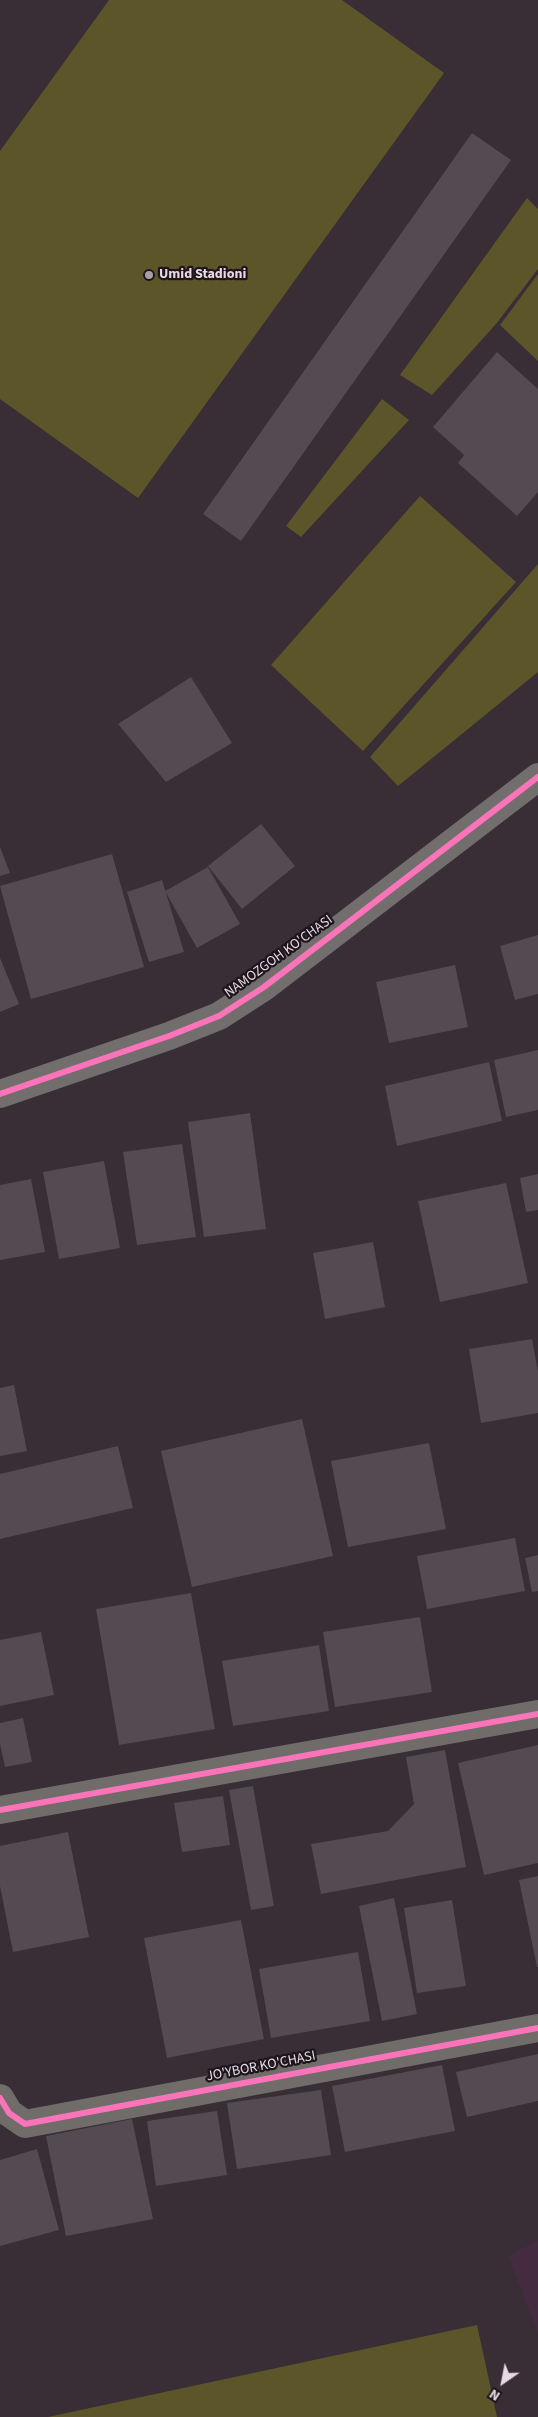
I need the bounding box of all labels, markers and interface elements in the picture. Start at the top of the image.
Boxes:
place label: Umid Stadioni [159,267,246,283]
marker: Umid Stadioni [143,269,155,281]
street label: NAMOZGOH KO'CHASI [222,912,336,1002]
street label: JO'YBOR KO'CHASI [205,2048,317,2086]
north arrow [478,2357,528,2407]
text: N [485,2384,504,2406]

